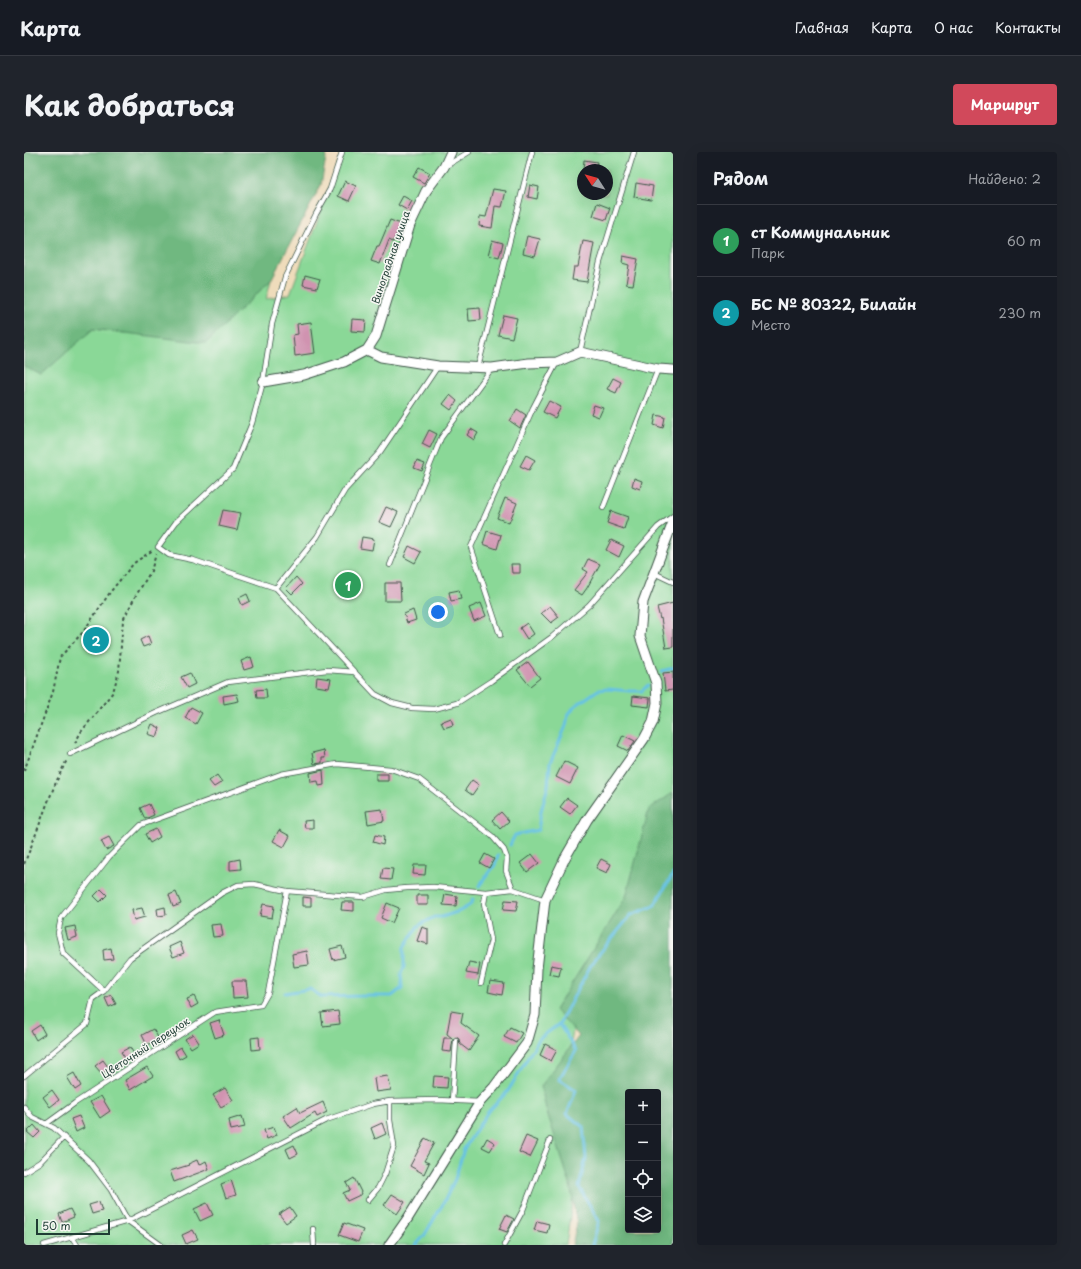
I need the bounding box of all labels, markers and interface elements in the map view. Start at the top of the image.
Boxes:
text: Карта [20,14,81,42]
text: Главная [795,17,849,38]
text: Карта [871,17,912,38]
text: О нас [934,17,973,38]
text: Контакты [995,17,1061,38]
text: Как добраться [24,83,235,126]
button: Маршрут [953,84,1057,125]
north arrow [577,164,613,200]
text: Рядом [713,165,768,191]
text: Найдено: 2 [968,169,1041,188]
street label: Виноградная улица [367,208,413,305]
text: ст Коммунальник [751,220,890,243]
text: 1 [723,231,729,250]
text: 60 m [1007,231,1041,250]
text: Парк [751,243,785,262]
text: БС № 80322, Билайн [751,292,916,315]
text: 2 [721,303,731,322]
text: 230 m [999,303,1041,322]
text: Место [751,315,791,334]
pin: 1 [335,570,361,600]
your location [428,602,448,622]
pin: 2 [83,625,109,655]
street label: Цветочный переулок [98,1013,193,1082]
map controls [625,1089,661,1233]
button: + [625,1089,661,1125]
button: − [625,1125,661,1161]
button: locate [625,1161,661,1197]
button: layers [625,1197,661,1233]
scale bar [36,1217,110,1236]
text: 50 m [42,1217,71,1234]

